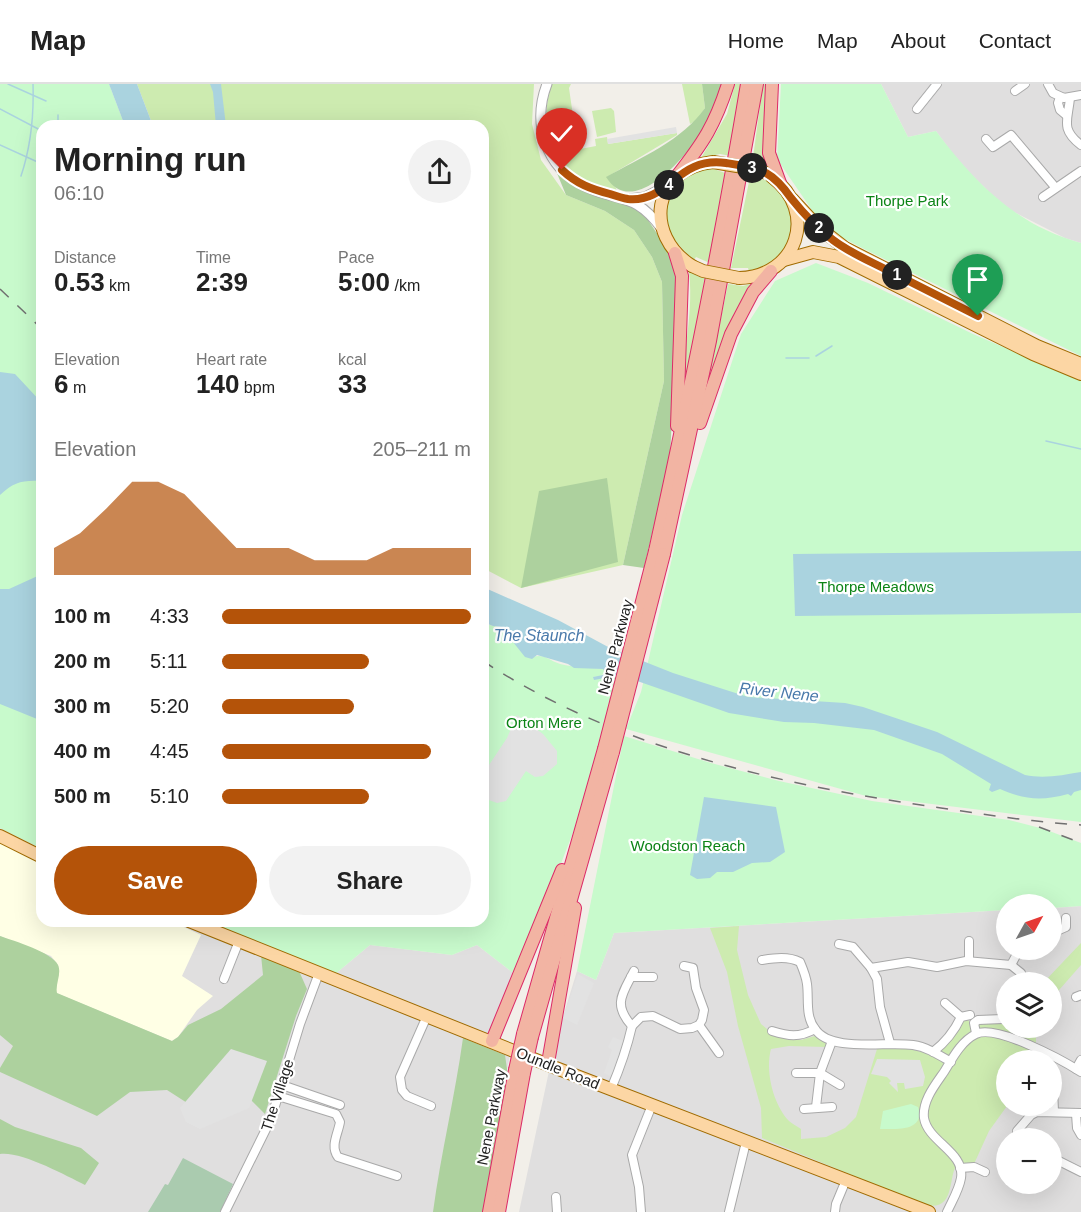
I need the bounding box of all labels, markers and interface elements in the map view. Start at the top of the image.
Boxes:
text: Map [30,25,86,56]
text: Home [728,29,784,52]
text: Map [817,29,858,52]
text: About [891,29,946,52]
text: Contact [979,29,1051,52]
pin [536,108,587,170]
icon: check [545,117,578,150]
button: share [408,140,471,203]
text: Morning run [54,141,246,178]
pin: 3 [737,153,767,183]
text: 3 [748,159,756,176]
pin: 4 [654,170,684,200]
text: 4 [665,176,673,193]
text: 06:10 [54,182,104,204]
park label: Thorpe Park [866,192,949,209]
pin: 2 [804,213,834,243]
text: 2 [815,219,823,236]
text: Distance [54,249,116,266]
text: Time [196,249,231,266]
text: Pace [338,249,374,266]
pin [952,254,1003,316]
pin: 1 [882,260,912,290]
icon: arrive [961,263,994,296]
text: 1 [893,266,901,283]
text: 0.53 [54,267,105,297]
text: 2:39 [196,267,248,297]
text: 5:00 [338,267,390,297]
text: km [105,277,130,294]
text: /km [390,277,420,294]
text: Elevation [54,351,120,368]
text: Heart rate [196,351,267,368]
text: kcal [338,351,366,368]
text: 6 [54,369,68,399]
text: 140 [196,369,239,399]
text: 33 [338,369,367,399]
text: m [68,379,86,396]
text: bpm [239,379,275,396]
text: Elevation [54,438,136,460]
text: 205–211 m [372,438,471,460]
park label: Thorpe Meadows [818,578,934,595]
street label: Nene Parkway [594,597,636,696]
text: 100 m [54,605,111,627]
text: 4:33 [150,605,189,627]
water label: The Staunch [494,627,584,644]
text: 200 m [54,650,111,672]
text: 5:11 [150,650,187,672]
water label: River Nene [738,679,820,705]
text: 300 m [54,695,111,717]
text: 5:20 [150,695,189,717]
park label: Orton Mere [506,714,582,731]
text: 400 m [54,740,111,762]
text: 4:45 [150,740,189,762]
text: 500 m [54,785,111,807]
text: 5:10 [150,785,189,807]
park label: Woodston Reach [631,837,745,854]
button: Save [54,846,257,915]
button: Share [269,846,471,915]
north arrow [996,894,1062,960]
map controls [996,894,1062,1194]
button: layers [996,972,1062,1038]
street label: Oundle Road [514,1044,602,1092]
button: + [996,1050,1062,1116]
street label: The Village [257,1057,297,1133]
street label: Nene Parkway [473,1067,509,1166]
button: − [996,1128,1062,1194]

